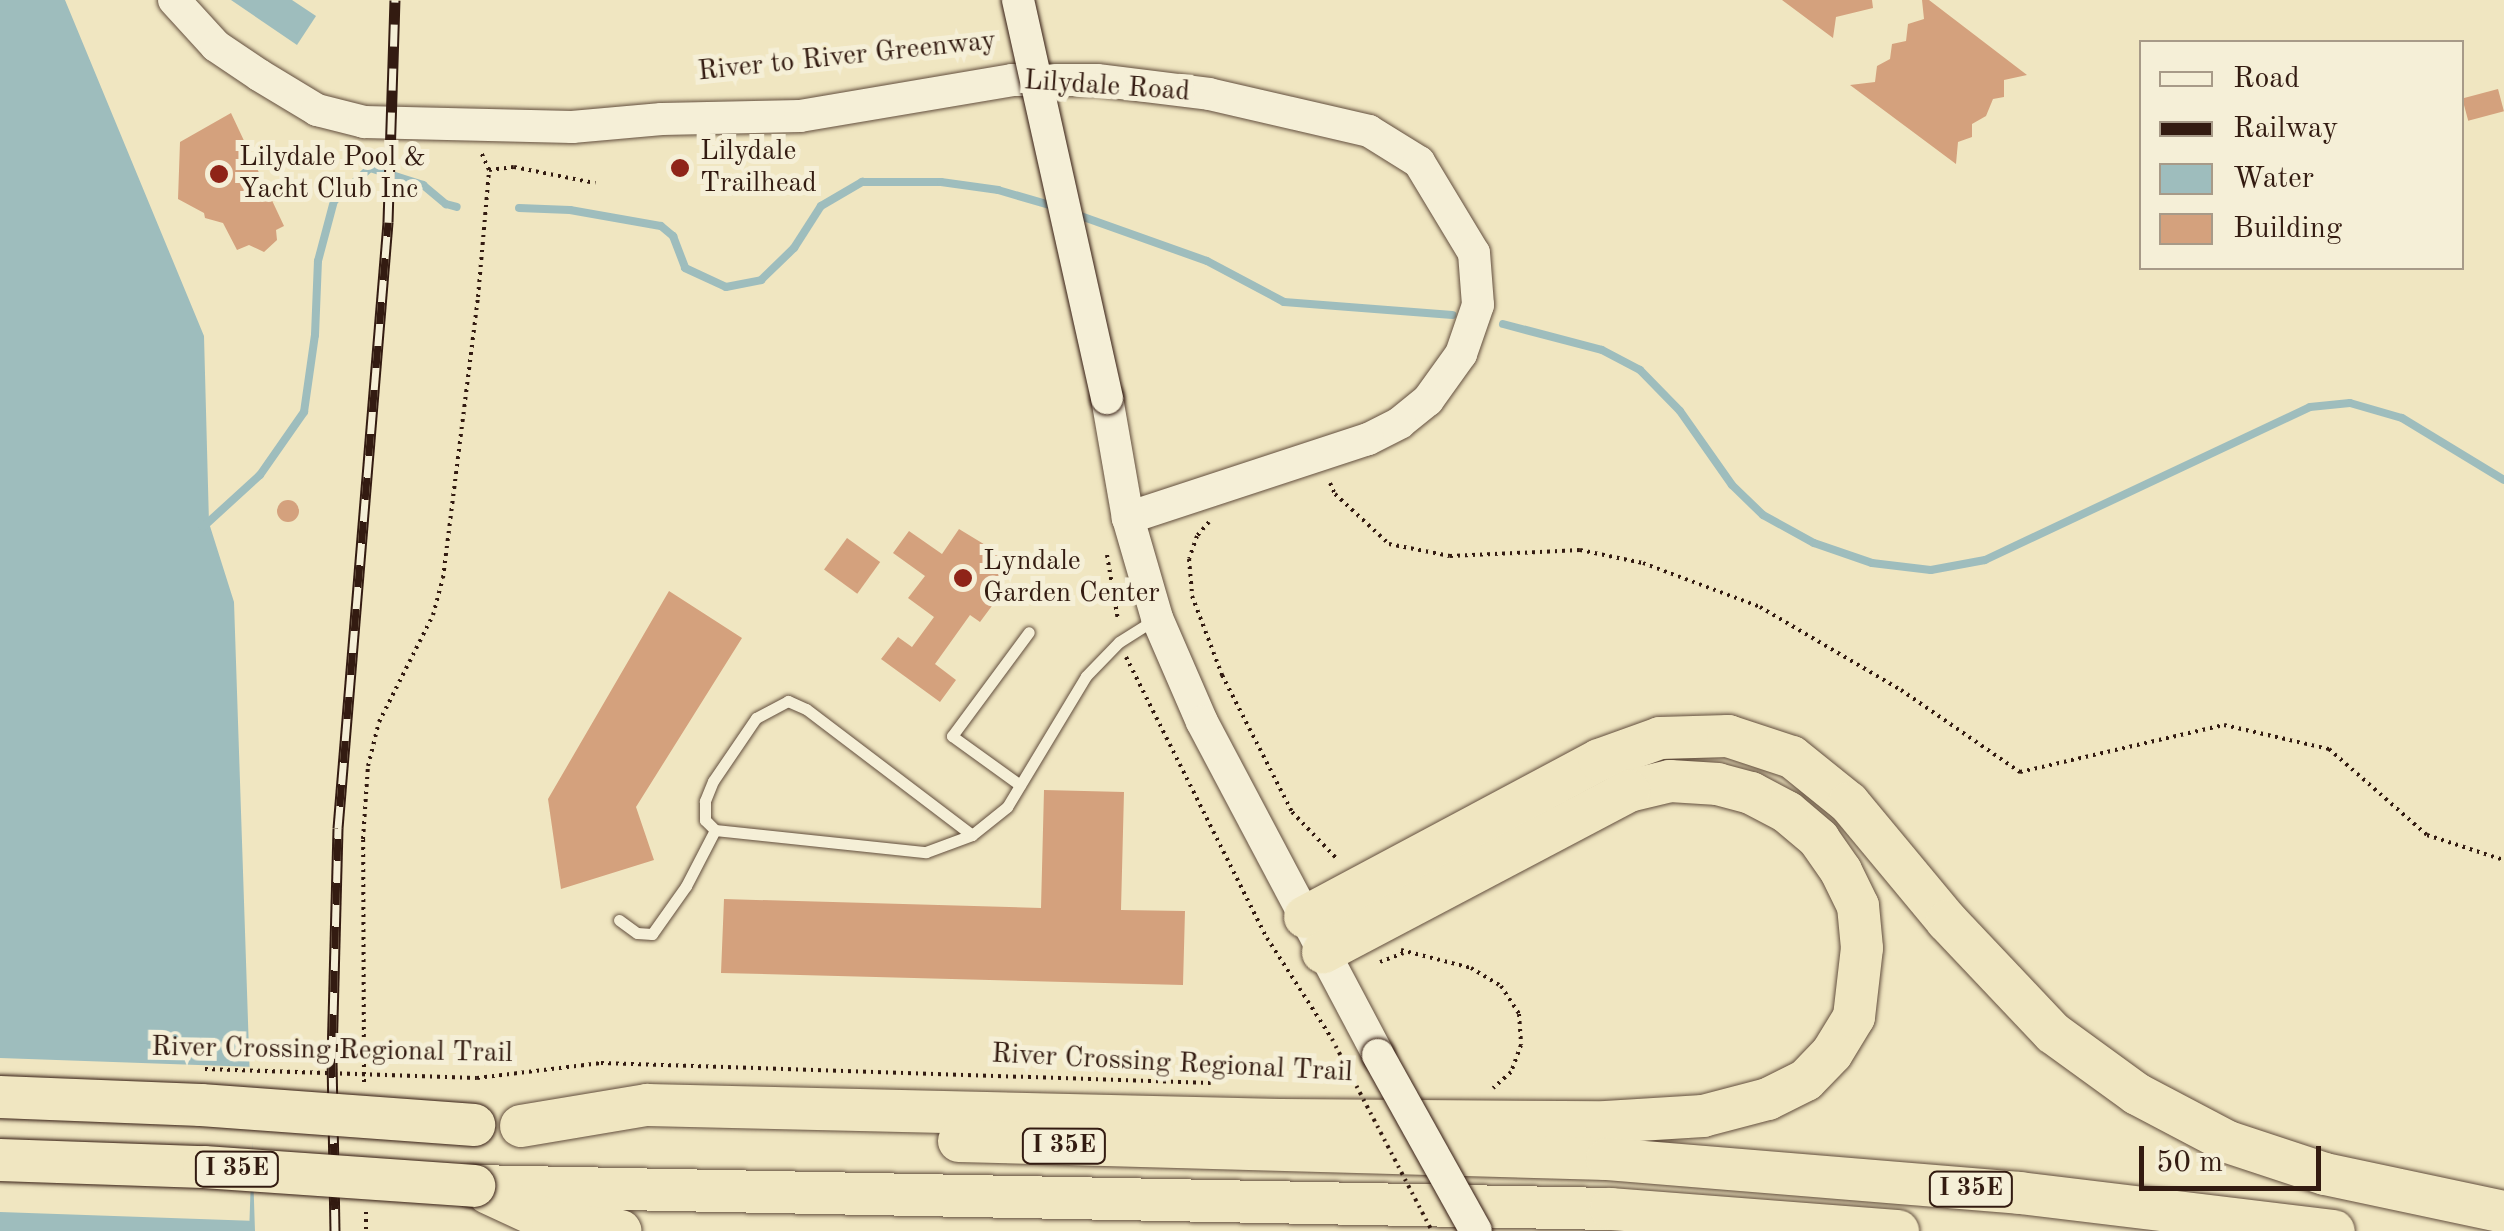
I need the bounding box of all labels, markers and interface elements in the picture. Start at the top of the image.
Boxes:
street label: River to River Greenway [696,25,998,89]
legend [2139,40,2464,270]
street label: Lilydale Road [1023,64,1191,110]
text: Road [2233,64,2300,94]
text: Railway [2233,114,2338,144]
place label: Lilydale Trailhead [700,135,817,201]
place label: Lilydale Pool & Yacht Club Inc [239,141,426,207]
marker: Lilydale Trailhead [669,157,691,179]
marker: Lilydale Pool & Yacht Club Inc [208,163,230,185]
text: Water [2233,164,2314,194]
text: Building [2233,214,2342,244]
place label: Lyndale Garden Center [983,545,1160,611]
marker: Lyndale Garden Center [952,567,974,589]
street label: River Crossing Regional Trail [151,1031,513,1071]
street label: River Crossing Regional Trail [991,1038,1353,1090]
road number: I 35E [1022,1126,1106,1166]
scale bar [2144,1126,2326,1188]
text: 50 m [2156,1148,2223,1178]
road number: I 35E [194,1149,280,1189]
road number: I 35E [1928,1169,2014,1209]

